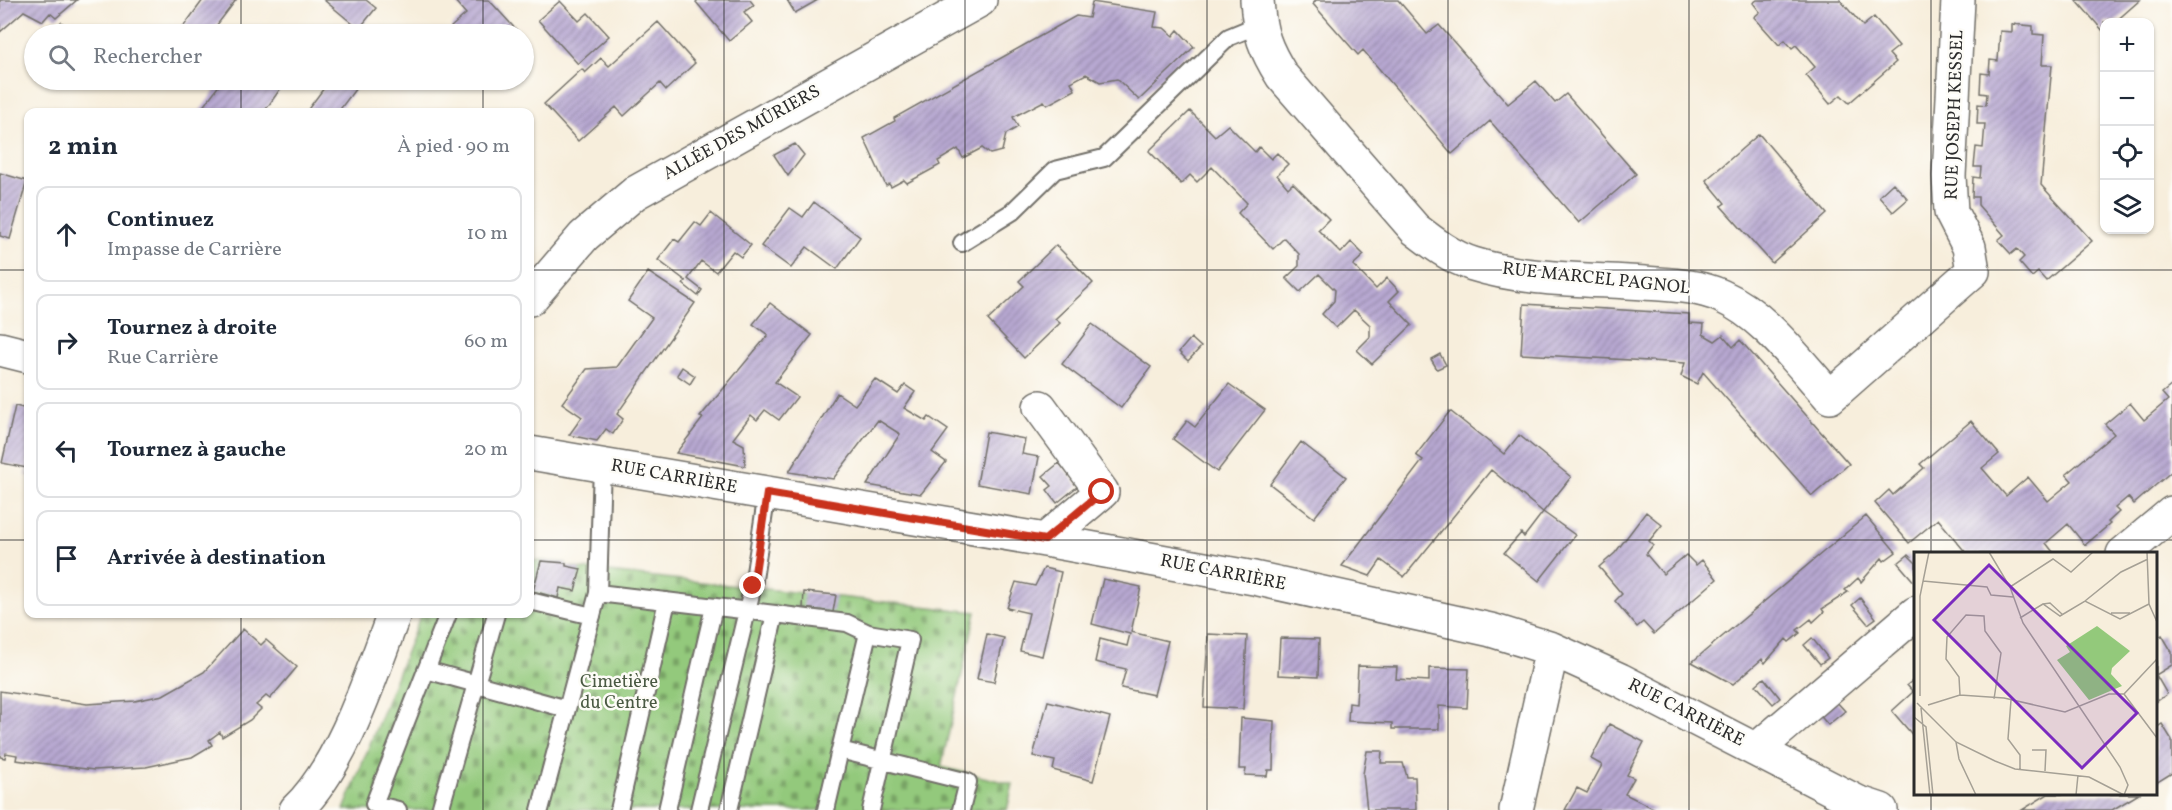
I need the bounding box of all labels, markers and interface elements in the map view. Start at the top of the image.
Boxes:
map controls [2100,18,2154,234]
button: + [2100,18,2154,72]
search box [24,24,534,90]
street label: RUE JOSEPH KESSEL [1940,30,1970,200]
icon: search [45,41,78,74]
text: Rechercher [93,42,202,73]
button: − [2100,72,2154,126]
street label: ALLÉE DES MÛRIERS [659,79,825,187]
button: locate [2100,126,2154,180]
text: 2 min [48,129,118,165]
text: À pied · 90 m [397,133,510,161]
button: layers [2100,180,2154,234]
text: Continuez [107,205,214,236]
icon: ahead [50,218,83,251]
text: 10 m [467,220,508,248]
text: Impasse de Carrière [107,236,282,264]
street label: RUE MARCEL PAGNOL [1501,257,1691,301]
text: Tournez à droite [107,313,277,344]
icon: right [50,326,83,359]
text: 60 m [464,328,508,356]
text: Rue Carrière [107,344,219,372]
icon: left [50,434,83,467]
text: Tournez à gauche [107,435,286,466]
text: 20 m [464,436,508,464]
street label: RUE CARRIÈRE [609,454,739,500]
route start [1088,478,1114,504]
icon: arrive [50,542,83,575]
text: Arrivée à destination [107,543,326,574]
street label: RUE CARRIÈRE [1158,549,1288,598]
inset map [1914,552,2157,795]
route end [739,572,765,598]
park label: Cimetière du Centre [580,670,658,716]
street label: RUE CARRIÈRE [1623,673,1749,753]

